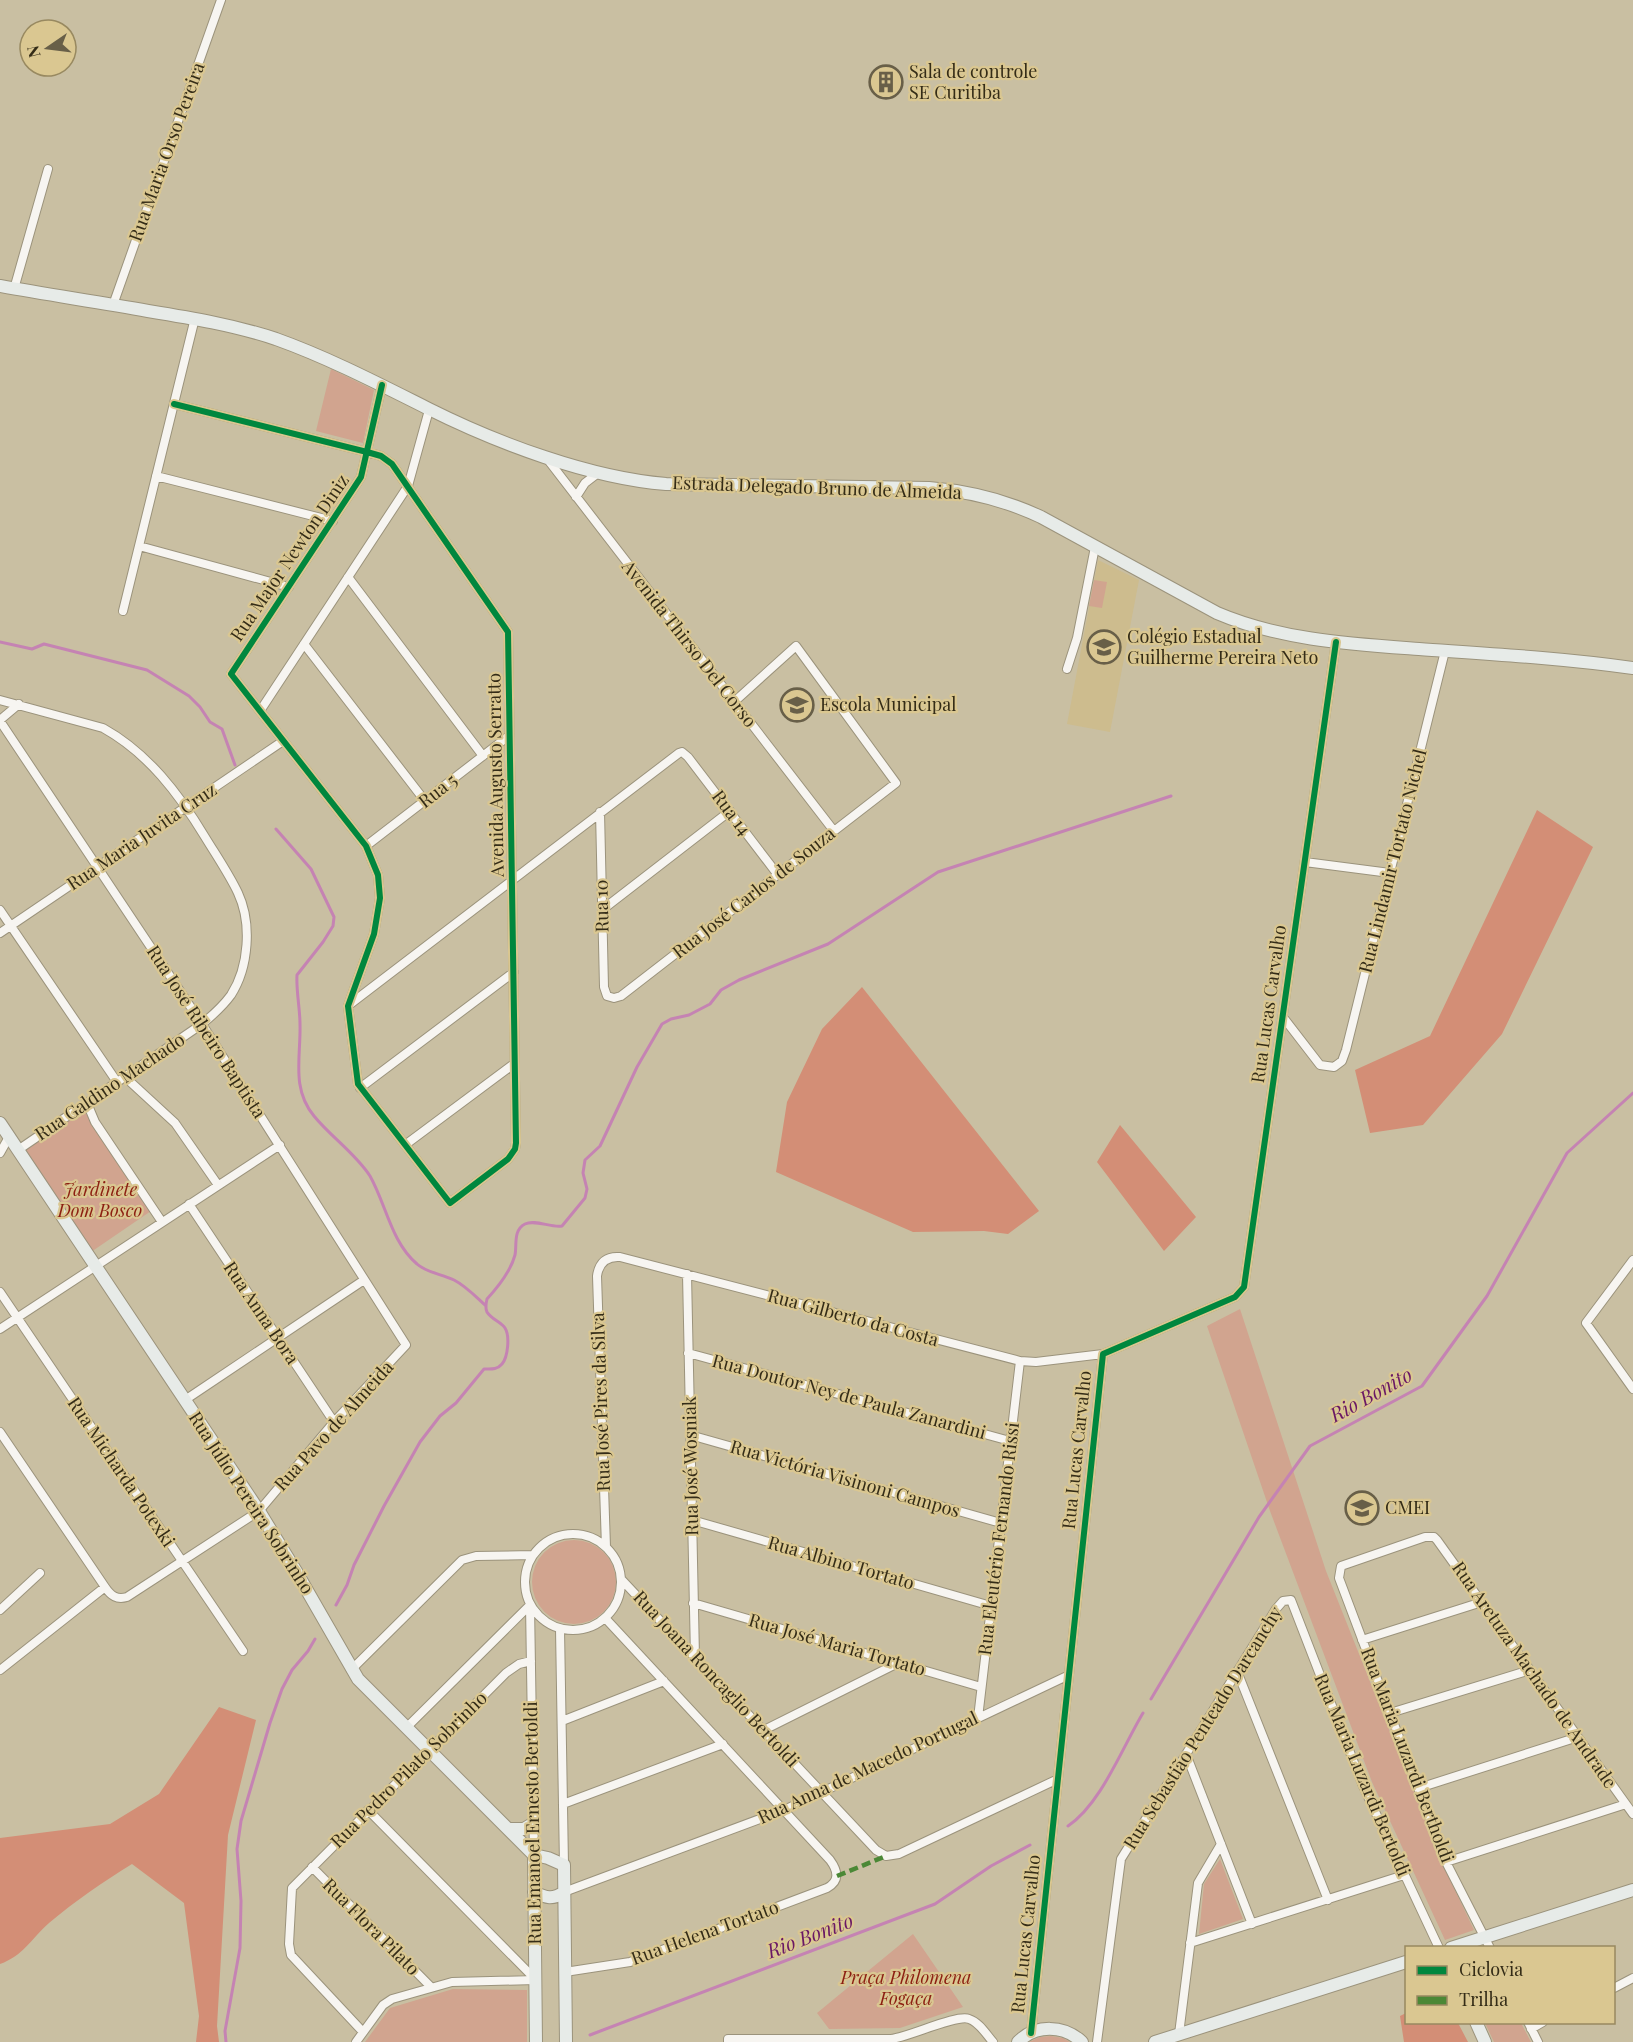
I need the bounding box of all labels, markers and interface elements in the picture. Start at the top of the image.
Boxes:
north arrow [18,18,78,78]
text: N [21,43,45,60]
street label: Rua Maria Orso Pereira [123,59,210,244]
place label: Sala de controle SE Curitiba [909,59,1037,104]
building icon: Sala de controle SE Curitiba [868,64,904,100]
street label: Rua Major Newton Diniz [224,469,354,646]
street label: Estrada Delegado Bruno de Almeida [672,470,962,504]
street label: Avenida Thirso Del Corso [616,554,763,732]
place label: Colégio Estadual Guilherme Pereira Neto [1127,624,1318,669]
school or university icon: Colégio Estadual Guilherme Pereira Neto [1086,629,1122,665]
street label: Avenida Augusto Serratto [481,673,509,878]
school or university icon: Escola Municipal [779,687,815,723]
place label: Escola Municipal [820,692,956,716]
street label: Rua Lindamir Tortato Nichel [1353,746,1431,975]
street label: Rua 5 [413,768,462,813]
street label: Rua Maria Juvita Cruz [62,777,221,895]
street label: Rua 14 [707,785,757,840]
street label: Rua José Carlos de Souza [667,821,840,963]
street label: Rua 10 [589,879,613,933]
street label: Rua Lucas Carvalho [1245,923,1291,1084]
street label: Rua José Ribeiro Baptista [142,940,272,1123]
street label: Rua Galdino Machado [30,1027,189,1145]
park label: Jardinete Dom Bosco [57,1177,142,1222]
street label: Rua Anna Bora [219,1256,305,1368]
street label: Rua Gilberto da Costa [765,1283,941,1351]
street label: Rua José Pires da Silva [585,1312,615,1492]
street label: Rua Doutor Ney de Paula Zanardini [710,1348,989,1444]
street label: Rua Pavo de Almeida [268,1355,398,1496]
water label: Rio Bonito [1323,1360,1416,1428]
street label: Rua Lucas Carvalho [1056,1369,1096,1530]
street label: Rua Micharda Potexki [63,1392,181,1551]
street label: Rua José Wosniak [677,1396,703,1536]
street label: Rua Júlio Pereira Sobrinho [184,1407,320,1598]
street label: Rua Eleutério Fernando Rissi [972,1421,1024,1657]
street label: Rua Victória Visinoni Campos [728,1434,963,1522]
school or university icon: CMEI [1344,1490,1380,1526]
place label: CMEI [1385,1495,1430,1519]
street label: Rua Albino Tortato [765,1530,917,1594]
street label: Rua Aretuza Machado de Andrade [1447,1556,1623,1793]
street label: Rua Joana Roncaglio Bertoldi [628,1585,805,1772]
street label: Rua Sebastião Penteado Darcanchy [1117,1602,1287,1853]
street label: Rua José Maria Tortato [746,1607,929,1681]
street label: Rua Maria Luzardi Bertholdi [1356,1644,1460,1866]
street label: Rua Maria Luzardi Bertoldi [1309,1670,1417,1880]
street label: Rua Pedro Pilato Sobrinho [325,1686,492,1853]
street label: Rua Emanoel Ernesto Bertoldi [518,1701,546,1945]
street label: Rua Anna de Macedo Portugal [754,1705,982,1829]
street label: Rua Lucas Carvalho [1005,1853,1045,2014]
street label: Rua Flora Pilato [318,1873,425,1980]
street label: Rua Helena Tortato [628,1894,782,1970]
water label: Rio Bonito [761,1906,857,1964]
legend [1405,1946,1615,2024]
text: Ciclovia [1459,1957,1523,1981]
park label: Praça Philomena Fogaça [840,1965,972,2010]
text: Trilha [1459,1987,1508,2011]

